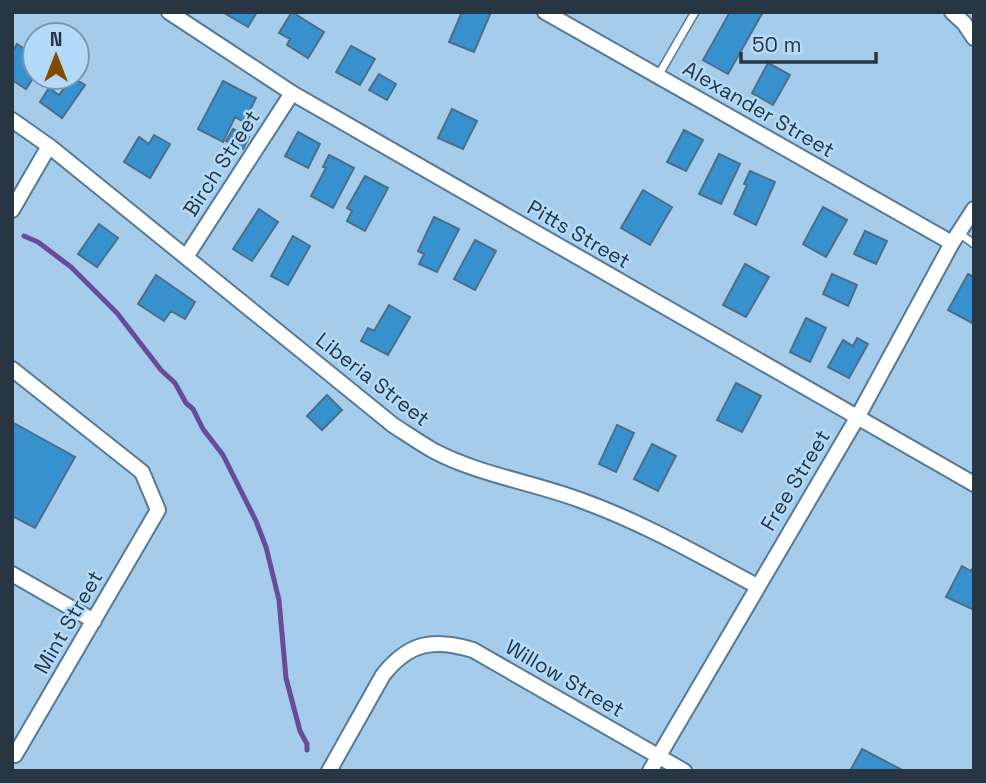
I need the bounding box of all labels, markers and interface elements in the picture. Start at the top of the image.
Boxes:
north arrow [21,21,91,91]
scale bar [741,21,876,65]
text: N [50,27,62,52]
text: 50 m [752,31,802,58]
street label: Alexander Street [678,55,840,163]
street label: Birch Street [177,105,265,221]
street label: Pitts Street [523,194,635,274]
street label: Liberia Street [311,326,435,432]
street label: Free Street [754,424,836,536]
street label: Mint Street [28,565,108,679]
street label: Willow Street [501,633,629,723]

